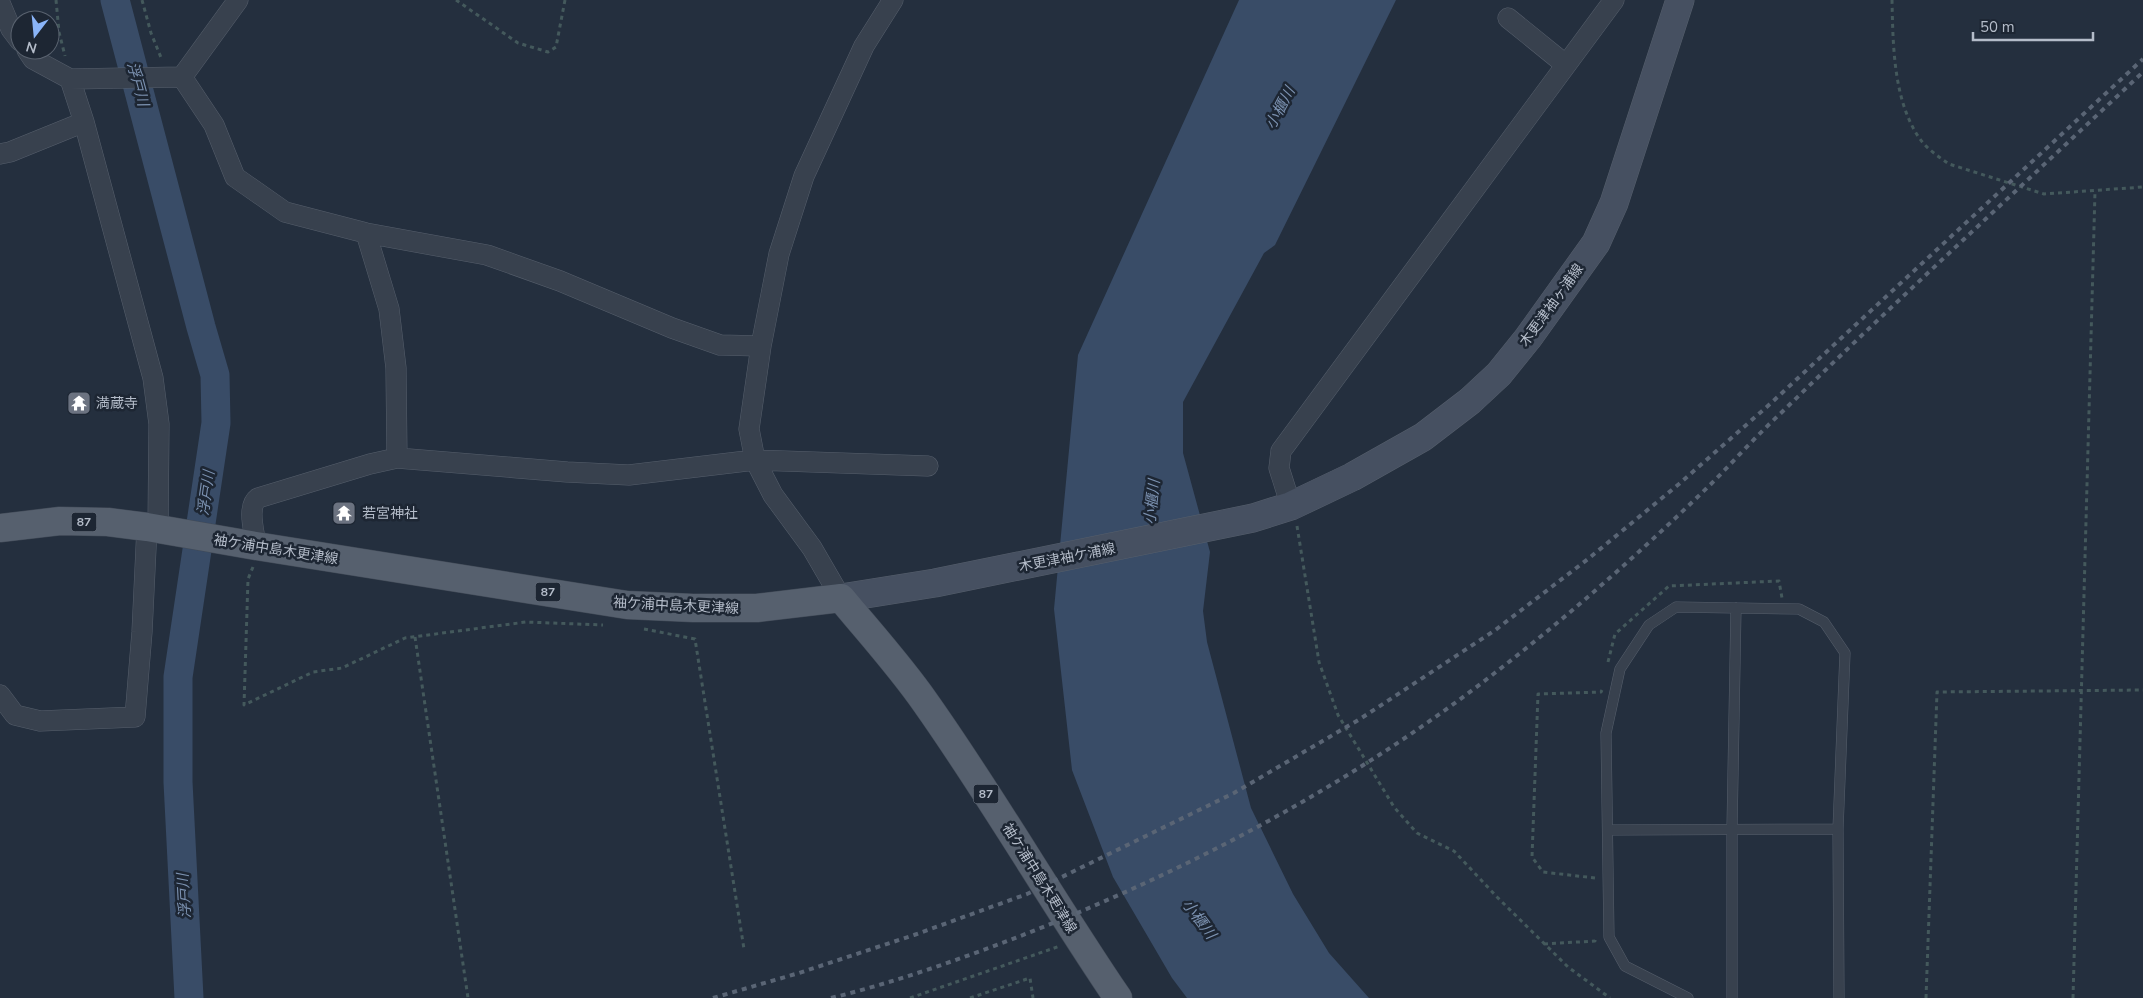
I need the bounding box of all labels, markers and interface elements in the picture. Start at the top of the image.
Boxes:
north arrow [10,10,60,60]
scale bar [1973,10,2093,42]
text: 50 m [1980,17,2015,37]
text: N [24,36,39,58]
water label: 浮戸川 [123,60,154,110]
water label: 小櫃川 [1261,82,1300,133]
street label: 木更津袖ヶ浦線 [1515,260,1588,351]
temple icon: 満蔵寺 [66,390,92,416]
place label: 満蔵寺 [96,394,138,413]
water label: 浮戸川 [193,467,219,517]
water label: 小櫃川 [1140,477,1165,525]
temple icon: 若宮神社 [331,500,357,526]
place label: 若宮神社 [362,504,418,523]
road number: 87 [72,512,96,532]
street label: 袖ケ浦中島木更津線 [212,530,340,569]
street label: 木更津袖ケ浦線 [1017,539,1117,576]
road number: 87 [536,582,560,602]
street label: 袖ケ浦中島木更津線 [613,593,739,618]
road number: 87 [974,784,998,804]
street label: 袖ケ浦中島木更津線 [998,820,1081,937]
water label: 浮戸川 [173,871,195,919]
water label: 小櫃川 [1177,895,1222,945]

